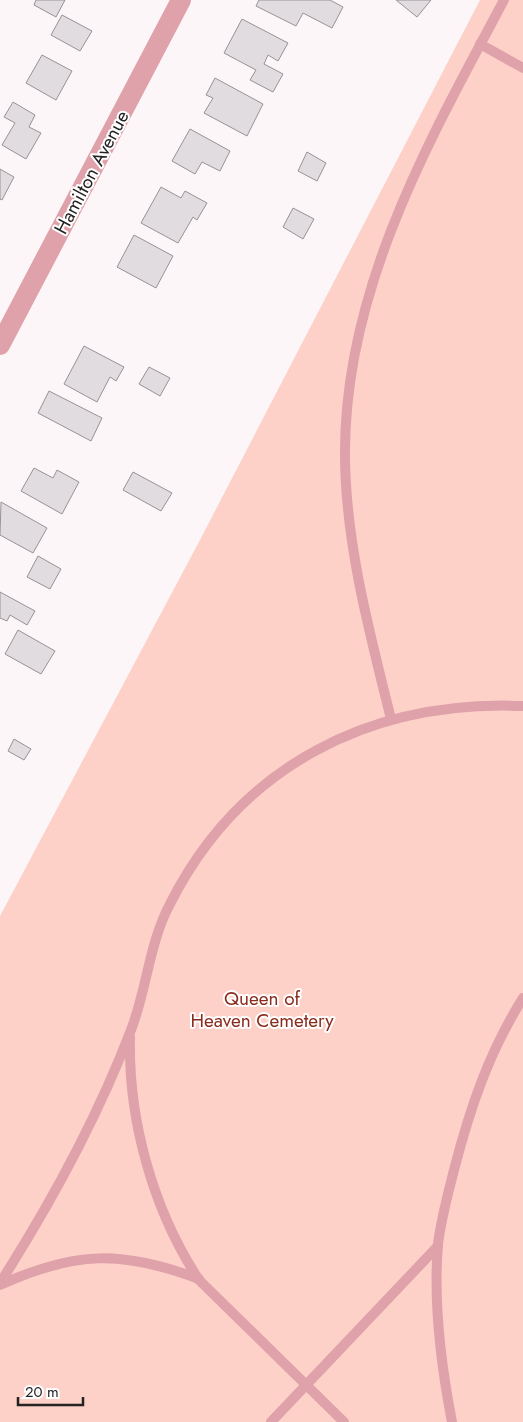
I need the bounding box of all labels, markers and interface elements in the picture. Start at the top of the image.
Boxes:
street label: Hamilton Avenue [47,105,136,239]
park label: Queen of Heaven Cemetery [190,985,334,1034]
scale bar [18,1374,82,1406]
text: 20 m [25,1381,59,1403]

